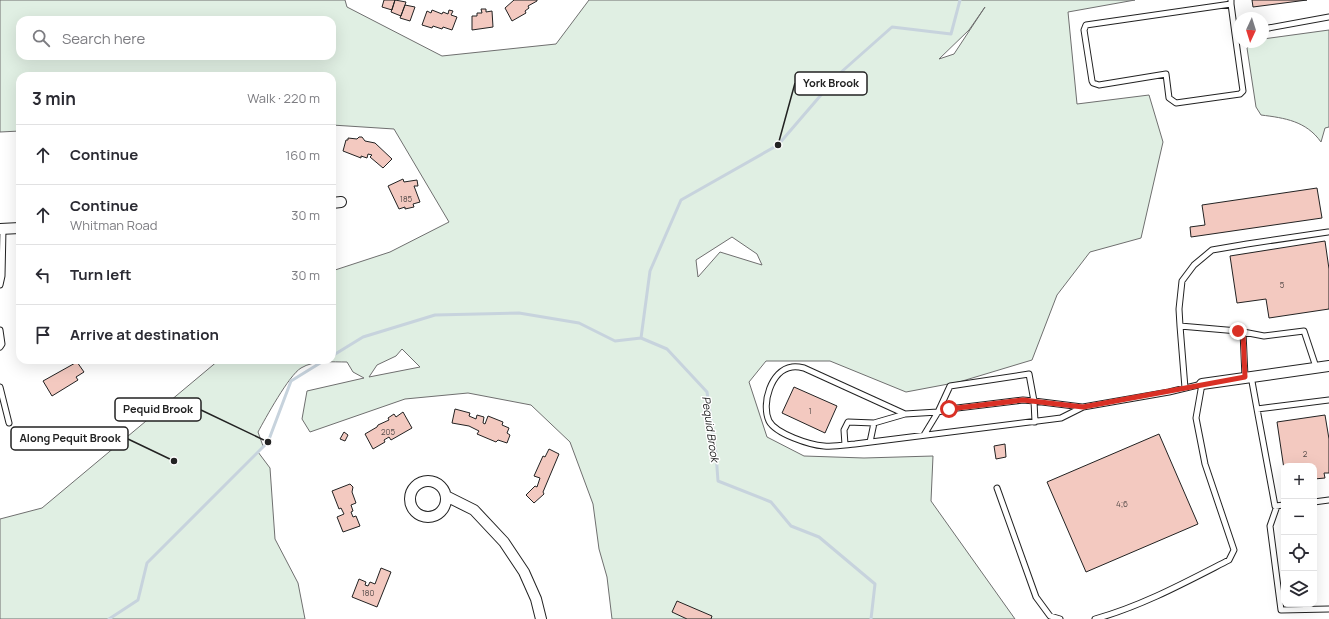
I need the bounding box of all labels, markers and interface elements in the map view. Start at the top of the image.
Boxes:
north arrow [1233,12,1269,48]
search box [16,16,336,60]
icon: search [30,27,52,49]
text: Search here [62,28,145,49]
callout: York Brook [795,72,867,95]
text: York Brook [803,75,860,90]
text: 3 min [32,87,76,110]
text: Walk · 220 m [247,89,320,107]
icon: ahead [32,144,54,166]
text: Continue [70,144,138,165]
text: 160 m [285,146,320,164]
house number: 185 [400,193,413,204]
text: Continue [70,195,138,216]
icon: ahead [32,204,54,226]
text: 30 m [291,206,320,224]
text: Whitman Road [70,216,158,234]
icon: left [32,264,54,286]
text: Turn left [70,264,132,285]
text: 30 m [291,266,320,284]
house number: 5 [1280,279,1285,290]
route end [1229,322,1247,340]
icon: arrive [32,324,54,346]
text: Arrive at destination [70,324,219,345]
water label: Pequid Brook [699,395,723,464]
callout: Pequid Brook [115,398,201,421]
route start [940,400,958,418]
text: Pequid Brook [123,401,194,416]
house number: 1 [808,405,812,416]
house number: 205 [381,426,395,437]
callout: Along Pequit Brook [11,427,128,450]
text: Along Pequit Brook [19,430,122,445]
house number: 2 [1303,448,1308,459]
map controls [1281,463,1317,607]
button: + [1281,463,1317,499]
house number: 4;6 [1116,498,1128,509]
button: − [1281,499,1317,535]
button: locate [1281,535,1317,571]
button: layers [1281,571,1317,607]
house number: 180 [362,587,374,598]

